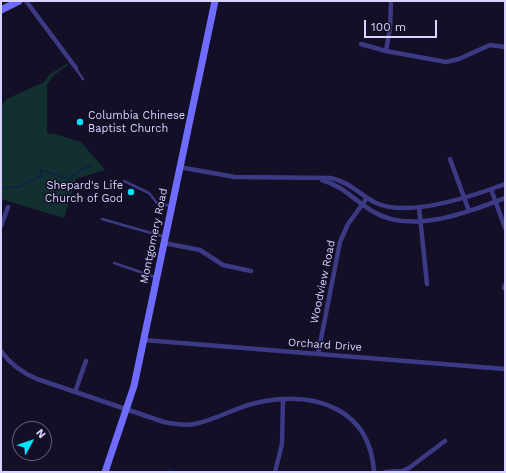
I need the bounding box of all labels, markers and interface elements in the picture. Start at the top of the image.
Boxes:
scale bar [366,12,439,38]
text: 100 m [371,20,406,34]
place label: Columbia Chinese Baptist Church [88,109,185,135]
marker: Columbia Chinese Baptist Church [75,117,85,127]
place label: Shepard's Life Church of God [45,179,123,205]
marker: Shepard's Life Church of God [126,187,136,197]
street label: Montgomery Road [137,187,171,285]
street label: Woodview Road [308,239,338,325]
street label: Orchard Drive [288,336,362,354]
north arrow [12,421,52,461]
text: N [33,426,48,441]

